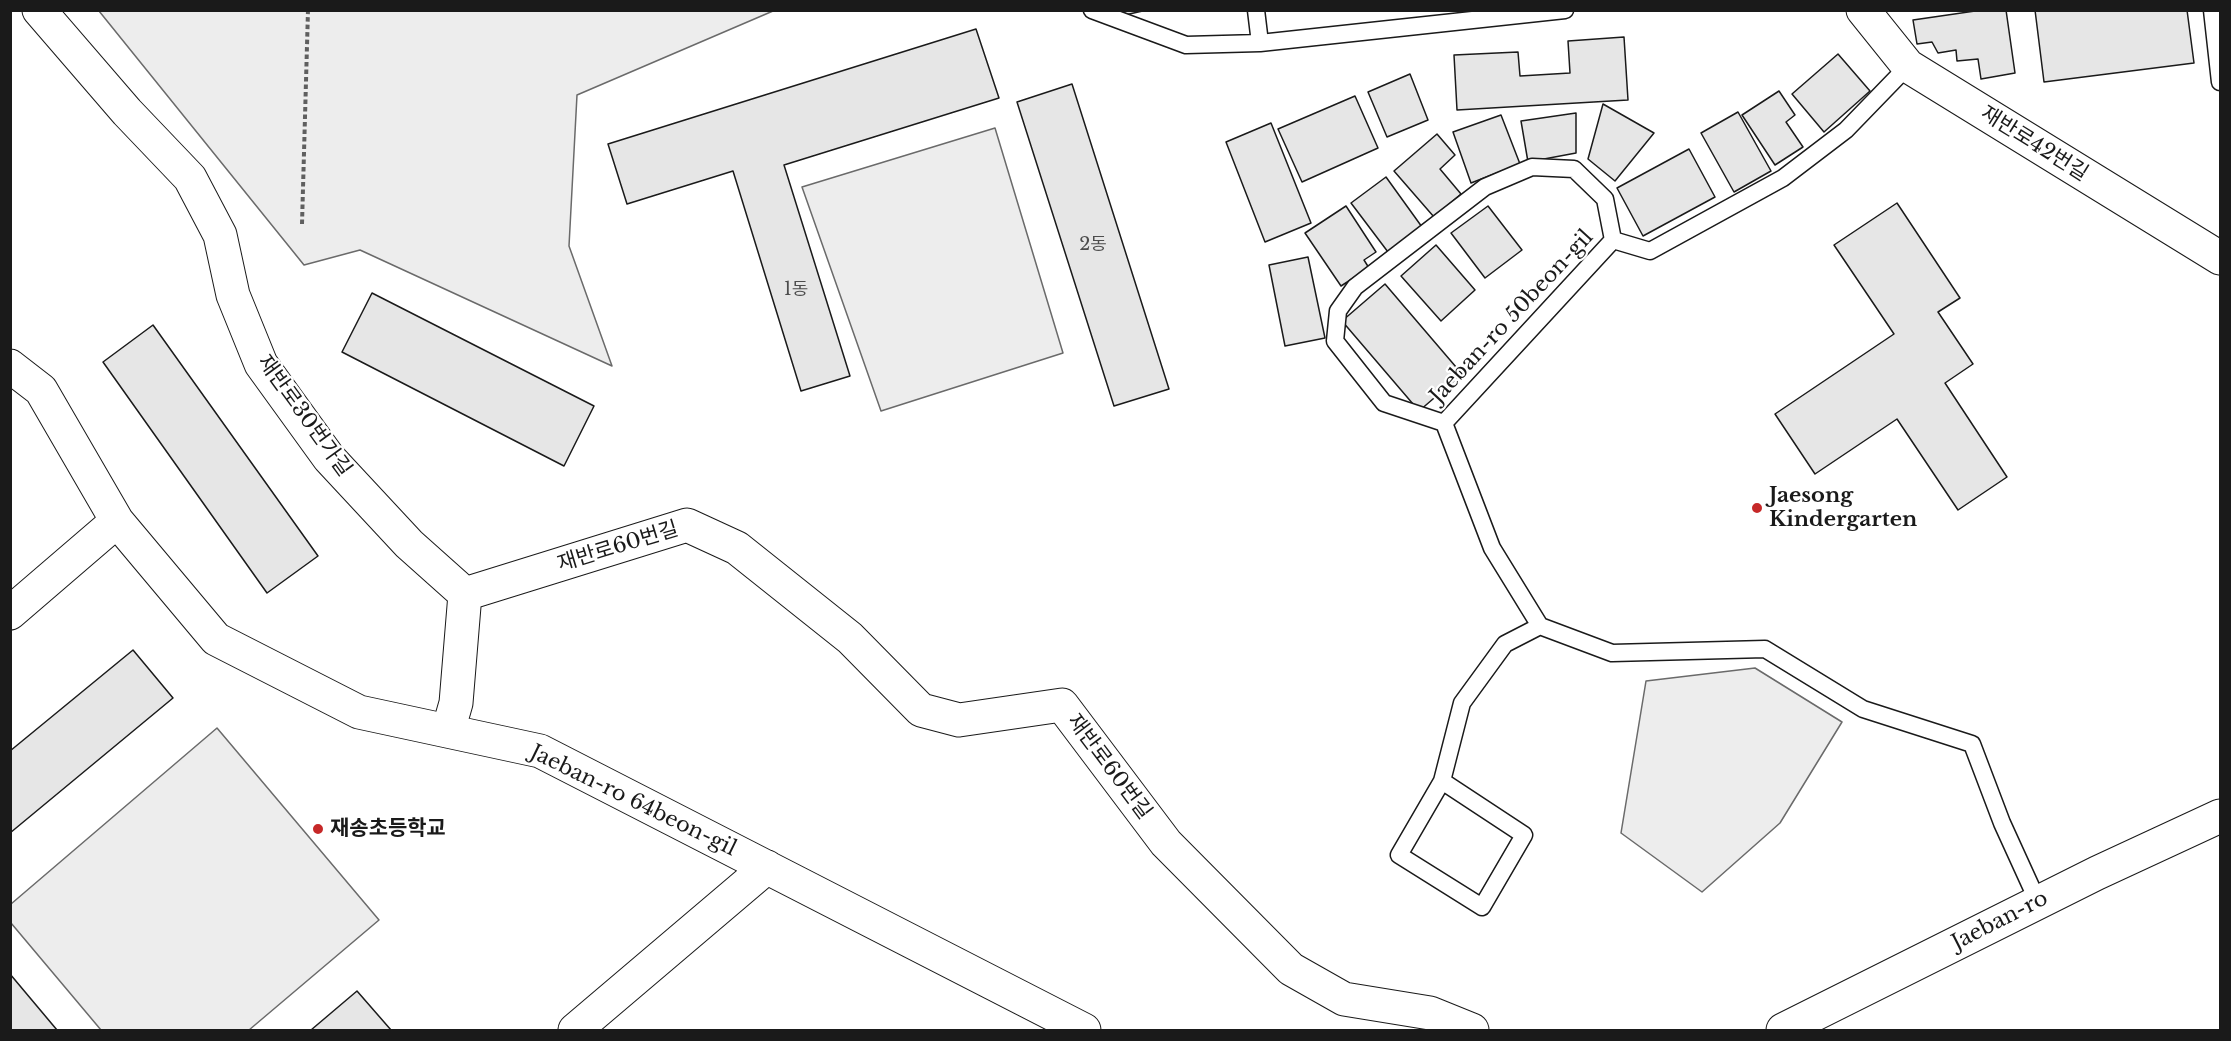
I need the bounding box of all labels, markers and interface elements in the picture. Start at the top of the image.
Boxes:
street label: 재반로42번길 [1976,101,2092,187]
street label: Jaeban-ro 50beon-gil [1425,225,1599,409]
house number: 2동 [1079,234,1107,256]
house number: 1동 [784,279,808,301]
street label: 재반로30번가길 [252,350,356,482]
place label: Jaesong Kindergarten [1769,483,1917,533]
marker: Jaesong Kindergarten [1750,501,1764,515]
street label: 재반로60번길 [555,517,681,577]
street label: 재반로60번길 [1061,709,1157,825]
street label: Jaeban-ro 64beon-gil [526,740,740,862]
place label: 재송초등학교 [330,816,446,842]
marker: 재송초등학교 [311,822,325,836]
street label: Jaeban-ro [1948,886,2052,956]

